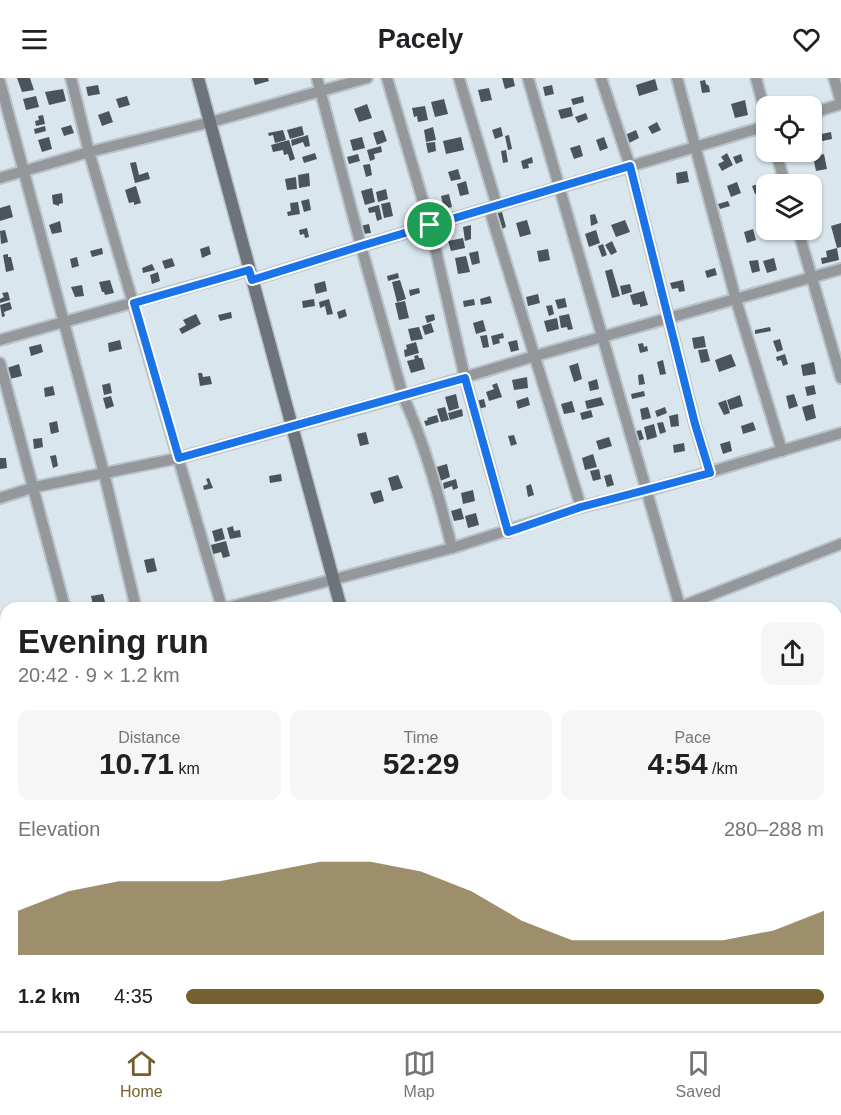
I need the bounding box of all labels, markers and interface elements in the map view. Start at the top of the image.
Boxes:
icon: menu [18,23,51,56]
icon: heart [790,23,823,56]
text: Pacely [378,24,463,54]
map controls [756,96,822,240]
button: locate [756,96,822,162]
button: layers [756,174,822,240]
pin [404,199,455,250]
icon: arrive [413,208,446,241]
button: share [761,622,824,685]
text: Evening run [18,623,209,660]
text: 20:42 · 9 × 1.2 km [18,664,180,686]
text: Distance [118,729,180,746]
text: Time [404,729,438,746]
text: Pace [674,729,711,746]
text: 10.71 [99,747,174,780]
text: 52:29 [383,747,459,780]
text: 4:54 [648,747,708,780]
text: km [174,760,200,777]
text: /km [708,760,738,777]
text: Elevation [18,818,100,840]
text: 280–288 m [724,818,824,840]
text: 1.2 km [18,985,80,1007]
text: 4:35 [114,985,153,1007]
tab: Home [120,1047,163,1101]
tab: Map [403,1047,436,1101]
tab: Saved [676,1047,721,1101]

